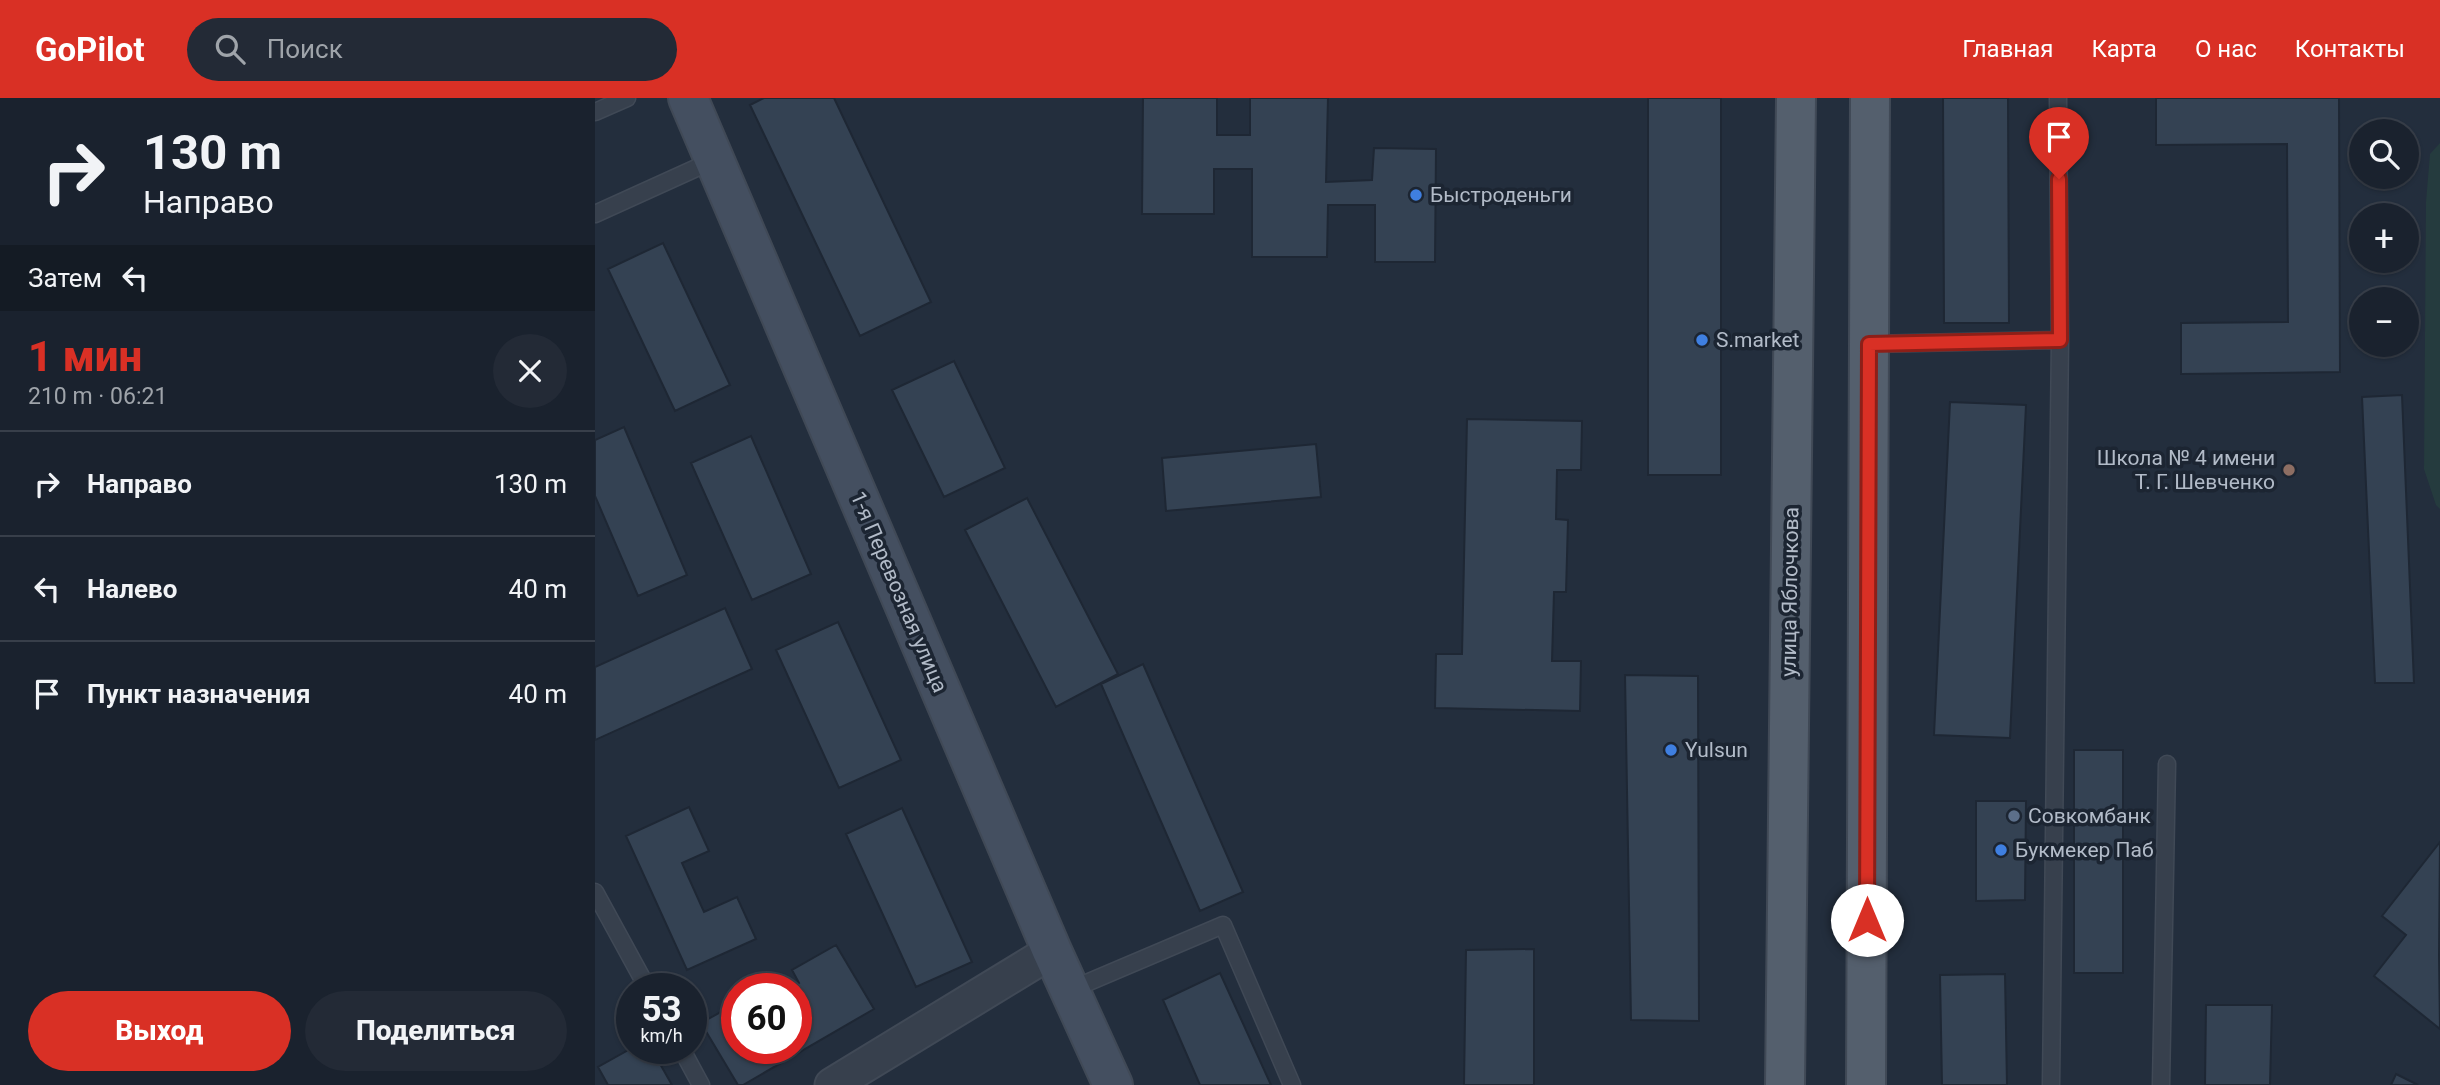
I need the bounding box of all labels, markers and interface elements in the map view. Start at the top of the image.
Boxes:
search box [187,18,677,81]
text: GoPilot [35,30,145,69]
icon: search [211,30,249,68]
text: Поиск [267,34,343,64]
text: Главная [1962,35,2053,63]
text: Карта [2091,35,2157,63]
text: О нас [2195,35,2257,63]
text: Контакты [2295,35,2405,63]
pin [2029,107,2089,179]
icon: arrive [2040,118,2078,156]
map controls [2349,119,2419,357]
button: search [2349,119,2419,189]
text: 130 m [143,124,282,181]
icon: right [28,126,119,217]
text: Направо [143,183,274,221]
place label: Быстроденьги [1430,183,1572,207]
marker: Быстроденьги [1408,187,1424,203]
button: + [2349,203,2419,273]
icon: left [116,259,154,297]
text: Затем [28,263,102,293]
button: − [2349,287,2419,357]
place label: S.market [1716,328,1800,352]
text: 1 мин [28,332,142,381]
marker: S.market [1694,332,1710,348]
button: close [493,334,567,408]
text: 210 m · 06:21 [28,383,167,410]
place label: Школа № 4 имени Т. Г. Шевченко [2097,446,2275,494]
marker: Школа № 4 имени Т. Г. Шевченко [2281,462,2297,478]
icon: right [28,465,66,503]
text: Направо [87,469,192,499]
text: 130 m [494,469,567,499]
street label: 1-я Перевозная улица [846,488,952,696]
street label: улица Яблочкова [1777,507,1803,677]
icon: left [28,570,66,608]
text: Налево [87,574,177,604]
text: 40 m [509,574,567,604]
icon: arrive [28,675,66,713]
text: Пункт назначения [87,679,311,709]
text: 40 m [509,679,567,709]
place label: Yulsun [1685,738,1748,762]
marker: Yulsun [1663,742,1679,758]
place label: Совкомбанк [2028,804,2151,828]
marker: Совкомбанк [2006,808,2022,824]
place label: Букмекер Паб [2015,838,2154,862]
marker: Букмекер Паб [1993,842,2009,858]
position arrow [1830,883,1904,957]
speed limit sign: 60 [721,973,812,1064]
text: 53 [641,989,682,1030]
button: Выход [28,991,291,1071]
button: Поделиться [305,991,567,1071]
text: km/h [640,1025,683,1046]

